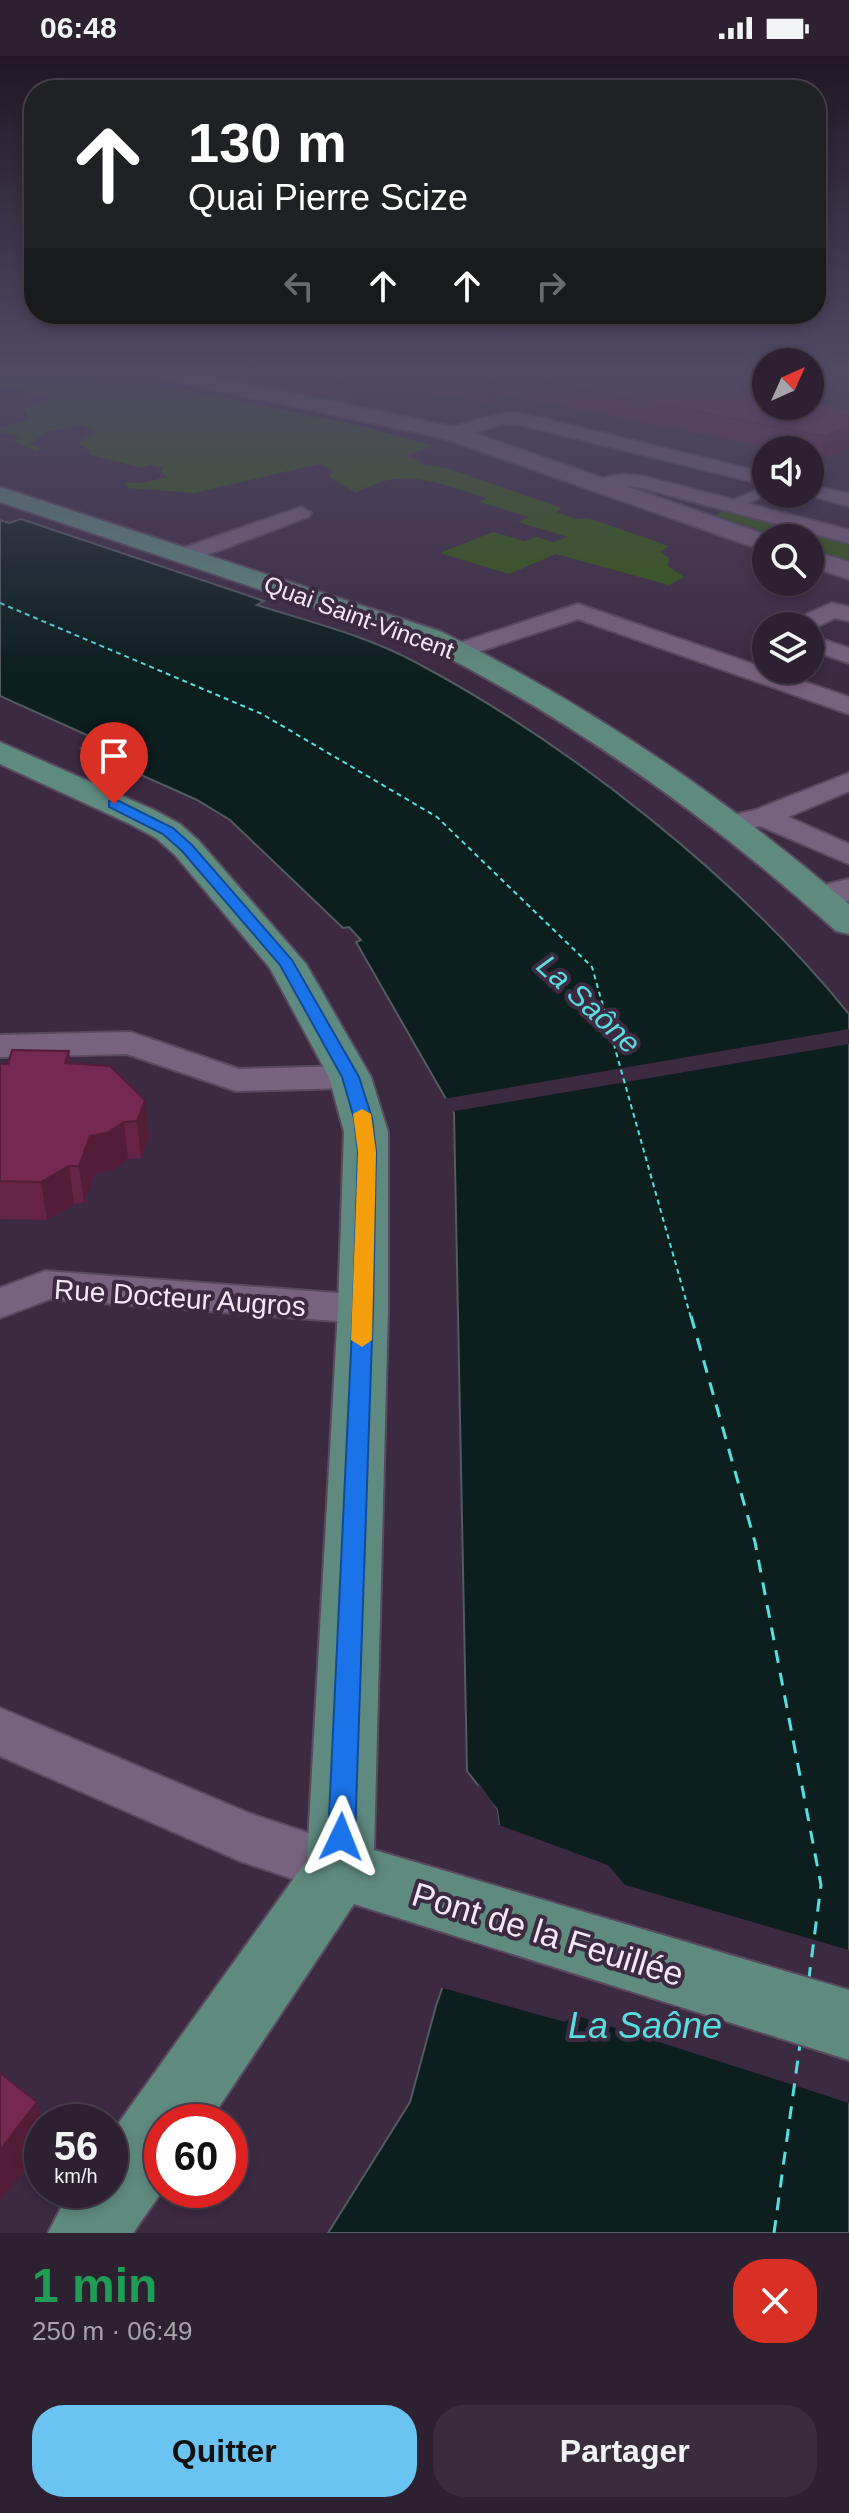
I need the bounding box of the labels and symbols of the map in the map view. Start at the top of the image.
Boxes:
north arrow [752,348,824,420]
street label: Quai Saint-Vincent [261,570,458,664]
pin [80,722,148,804]
water label: La Saône [531,948,647,1060]
street label: Rue Docteur Augros [53,1274,307,1322]
position arrow [299,1795,383,1879]
street label: Pont de la Feuillée [408,1875,688,1993]
water label: La Saône [568,2005,722,2046]
speed limit sign: 60 [144,2104,248,2208]

